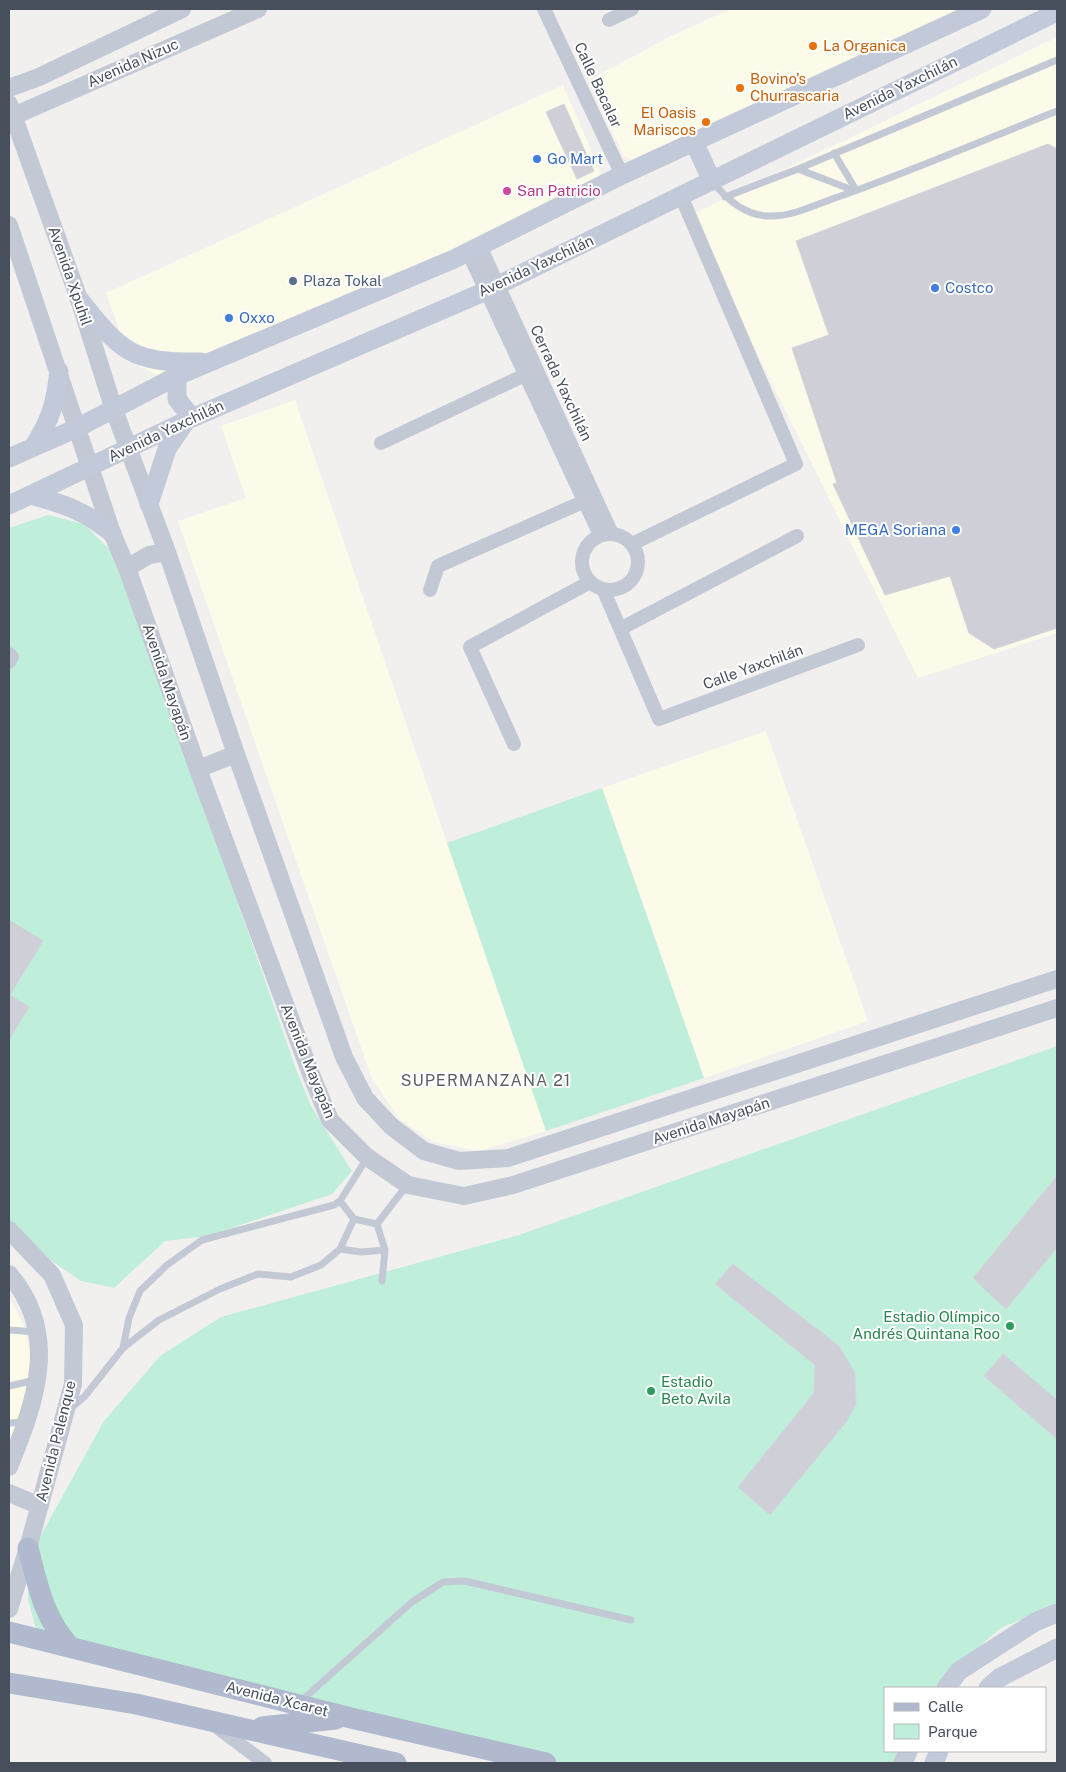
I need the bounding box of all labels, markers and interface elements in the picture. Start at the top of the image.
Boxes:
street label: Avenida Nizuc [85,35,181,90]
place label: La Organica [823,37,906,54]
street label: Calle Bacalar [571,39,626,130]
marker: La Organica [807,40,819,52]
street label: Avenida Yaxchilán [840,52,960,123]
place label: Bovino's Churrascaria [750,70,839,104]
marker: Bovino's Churrascaria [734,82,746,94]
place label: El Oasis Mariscos [633,104,696,138]
marker: El Oasis Mariscos [700,116,712,128]
place label: Go Mart [547,150,603,167]
marker: Go Mart [531,153,543,165]
place label: San Patricio [517,182,601,199]
marker: San Patricio [501,185,513,197]
street label: Avenida Xpuhil [46,224,95,328]
street label: Avenida Yaxchilán [475,231,596,300]
place label: Plaza Tokal [303,272,382,289]
marker: Plaza Tokal [287,275,299,287]
place label: Costco [945,279,993,296]
marker: Costco [929,282,941,294]
place label: Oxxo [239,309,275,326]
marker: Oxxo [223,312,235,324]
street label: Cerrada Yaxchilán [527,322,596,443]
street label: Avenida Yaxchilán [105,396,226,465]
place label: MEGA Soriana [845,521,946,538]
marker: MEGA Soriana [950,524,962,536]
street label: Avenida Mayapán [140,621,195,742]
street label: Calle Yaxchilán [700,641,805,693]
street label: Avenida Mayapán [278,1001,339,1121]
district label: SUPERMANZANA 21 [401,1071,571,1090]
street label: Avenida Mayapán [650,1094,772,1147]
place label: Estadio Olímpico Andrés Quintana Roo [853,1308,1000,1342]
marker: Estadio Olímpico Andrés Quintana Roo [1004,1320,1016,1332]
place label: Estadio Beto Avila [661,1373,731,1407]
street label: Avenida Palenque [32,1379,79,1503]
marker: Estadio Beto Avila [645,1385,657,1397]
street label: Avenida Xcaret [224,1678,330,1719]
legend [884,1687,1046,1752]
text: Calle [928,1698,964,1715]
text: Parque [928,1723,978,1740]

